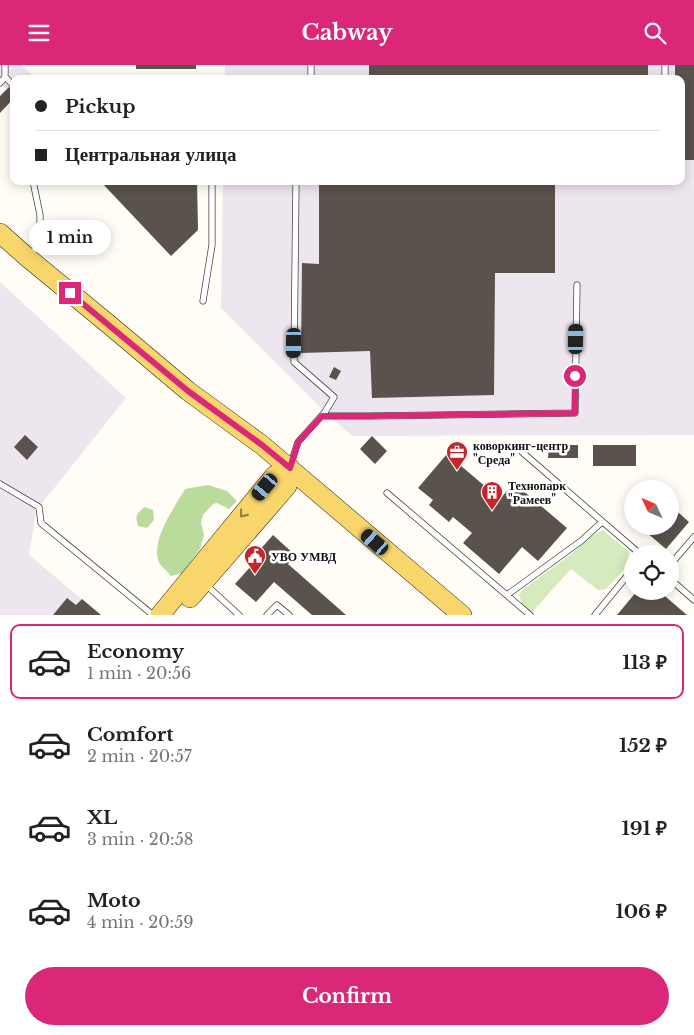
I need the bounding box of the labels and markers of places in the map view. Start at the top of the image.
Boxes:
place label: коворкинг-центр "Среда" [473,438,568,467]
office icon: коворкинг-центр "Среда" [445,440,469,471]
place label: Технопарк "Рамеев" [508,478,566,507]
building icon: Технопарк "Рамеев" [480,480,504,511]
public building icon: УВО УМВД [243,544,267,575]
place label: УВО УМВД [271,549,337,564]

